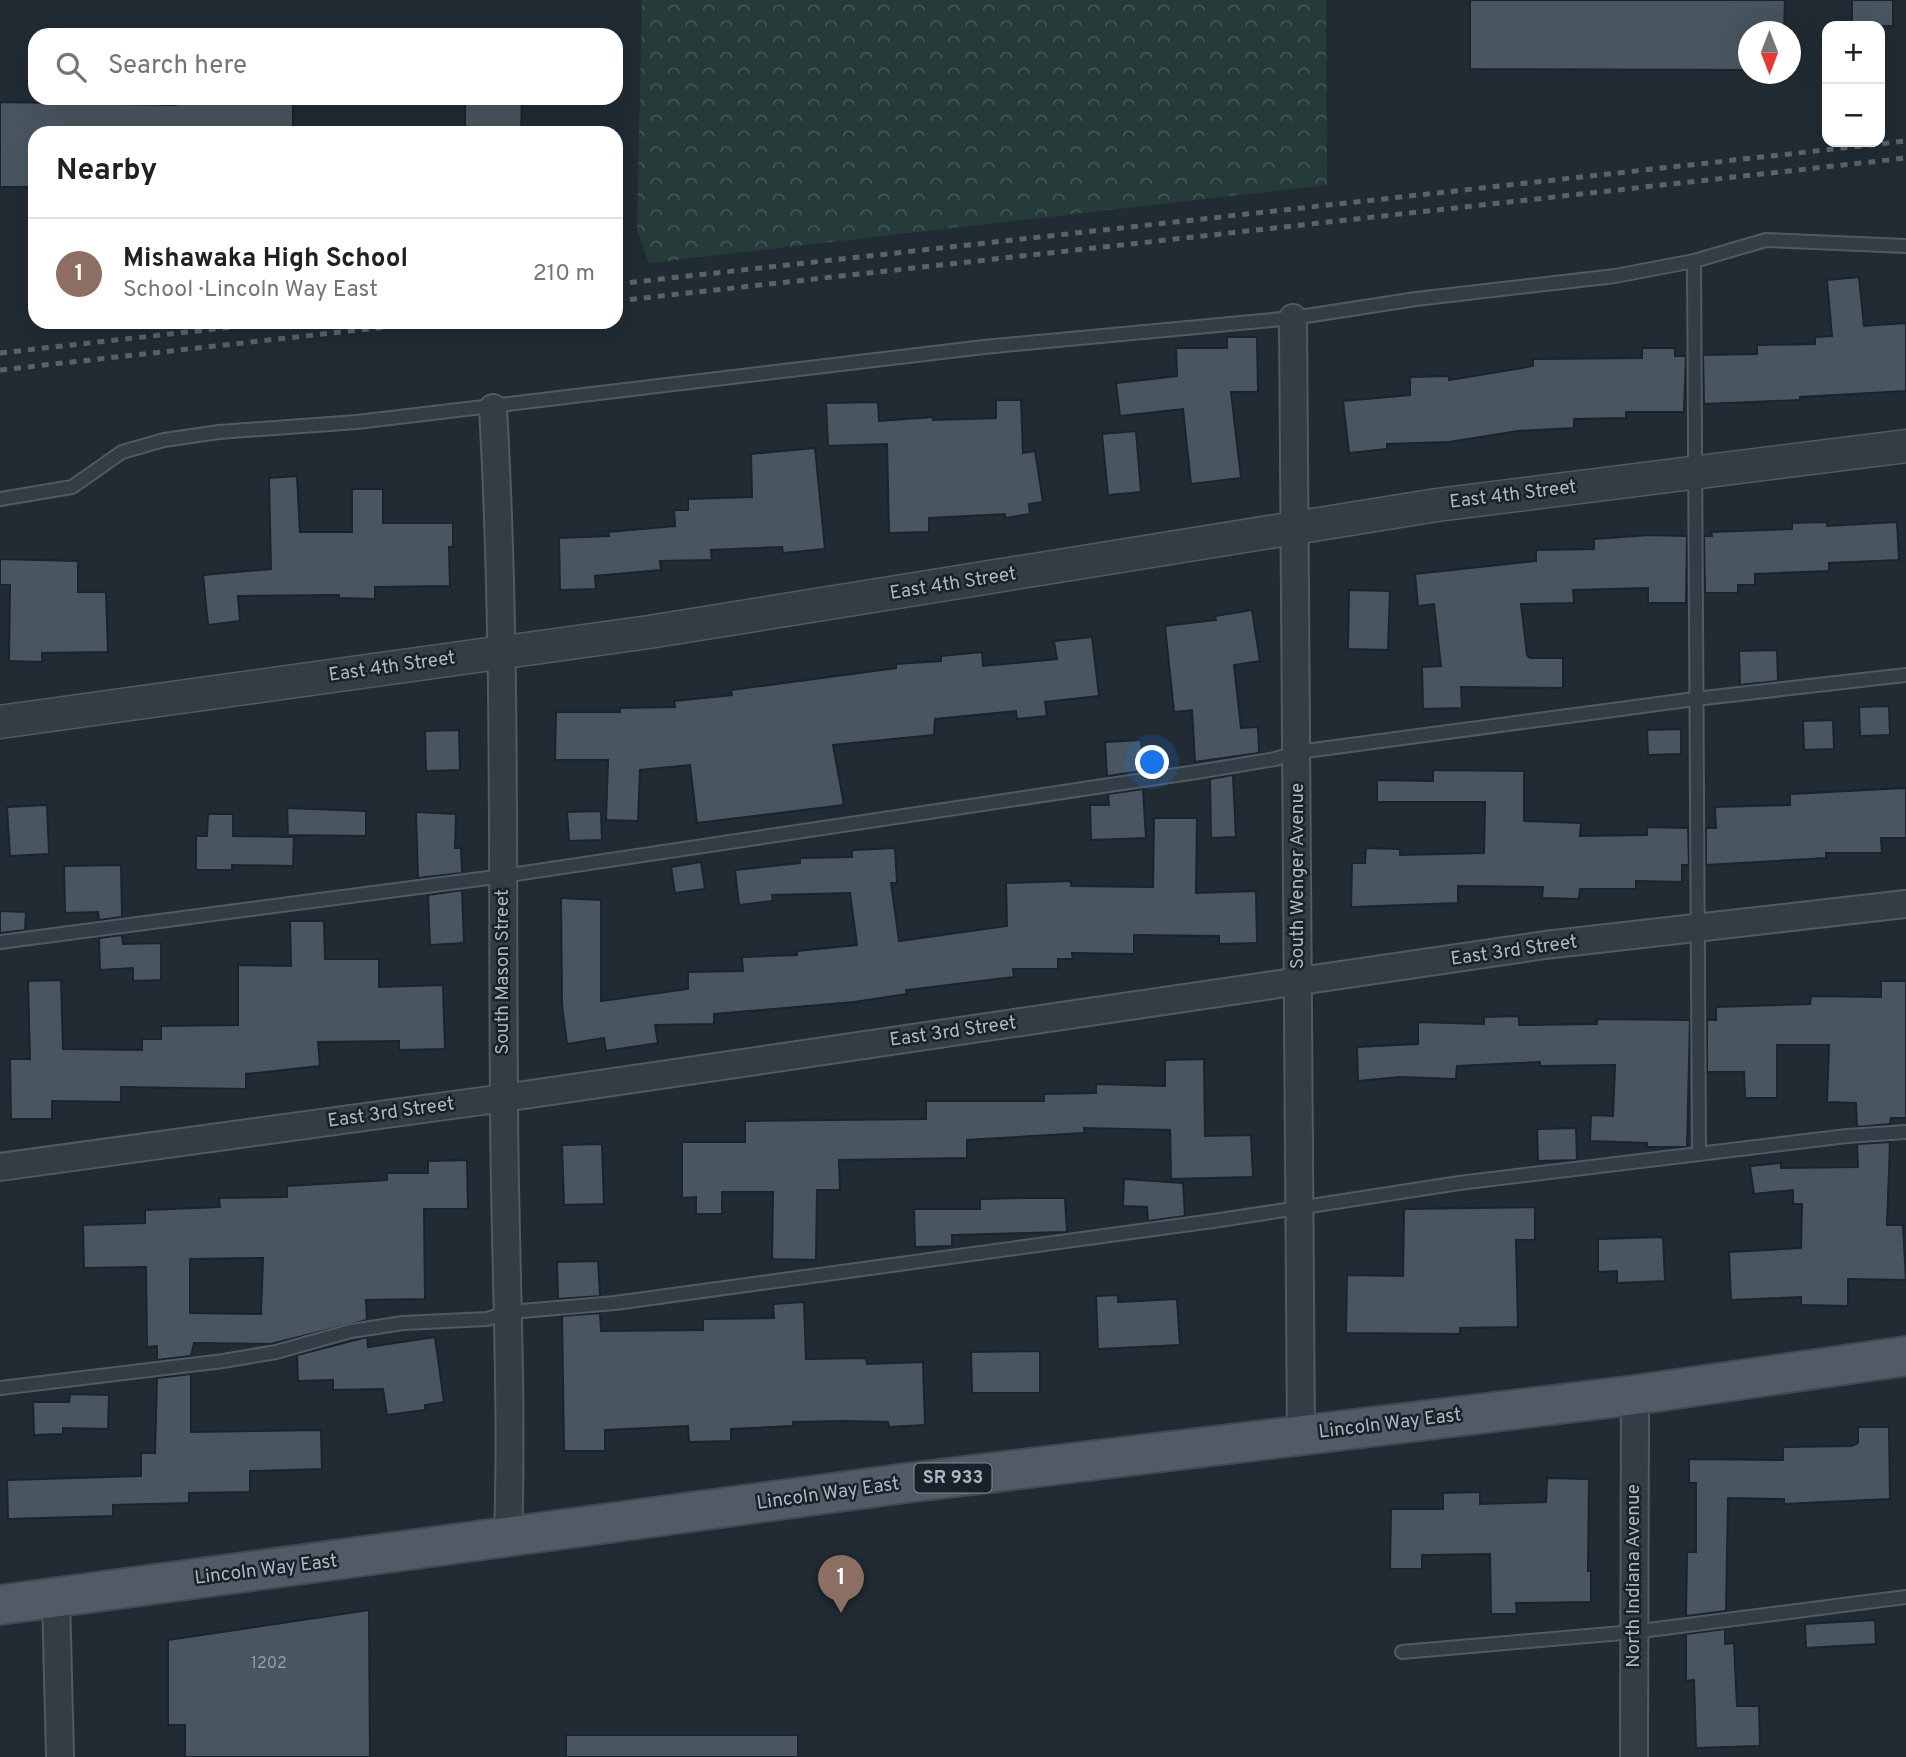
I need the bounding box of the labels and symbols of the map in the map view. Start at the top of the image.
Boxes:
north arrow [1738,21,1801,84]
street label: East 4th Street [1448,475,1578,515]
street label: East 4th Street [888,562,1018,606]
street label: East 4th Street [327,646,457,688]
your location [1135,745,1169,779]
street label: South Wenger Avenue [1286,783,1310,969]
street label: South Mason Street [491,889,515,1055]
street label: East 3rd Street [1449,930,1579,972]
street label: East 3rd Street [888,1011,1018,1053]
street label: East 3rd Street [326,1092,456,1134]
street label: Lincoln Way East [1317,1403,1463,1445]
road number: SR 933 [914,1464,992,1492]
street label: Lincoln Way East [755,1472,901,1516]
street label: North Indiana Avenue [1622,1484,1646,1668]
street label: Lincoln Way East [193,1549,339,1591]
pin: 1 [818,1555,864,1613]
house number: 1202 [251,1654,287,1674]

